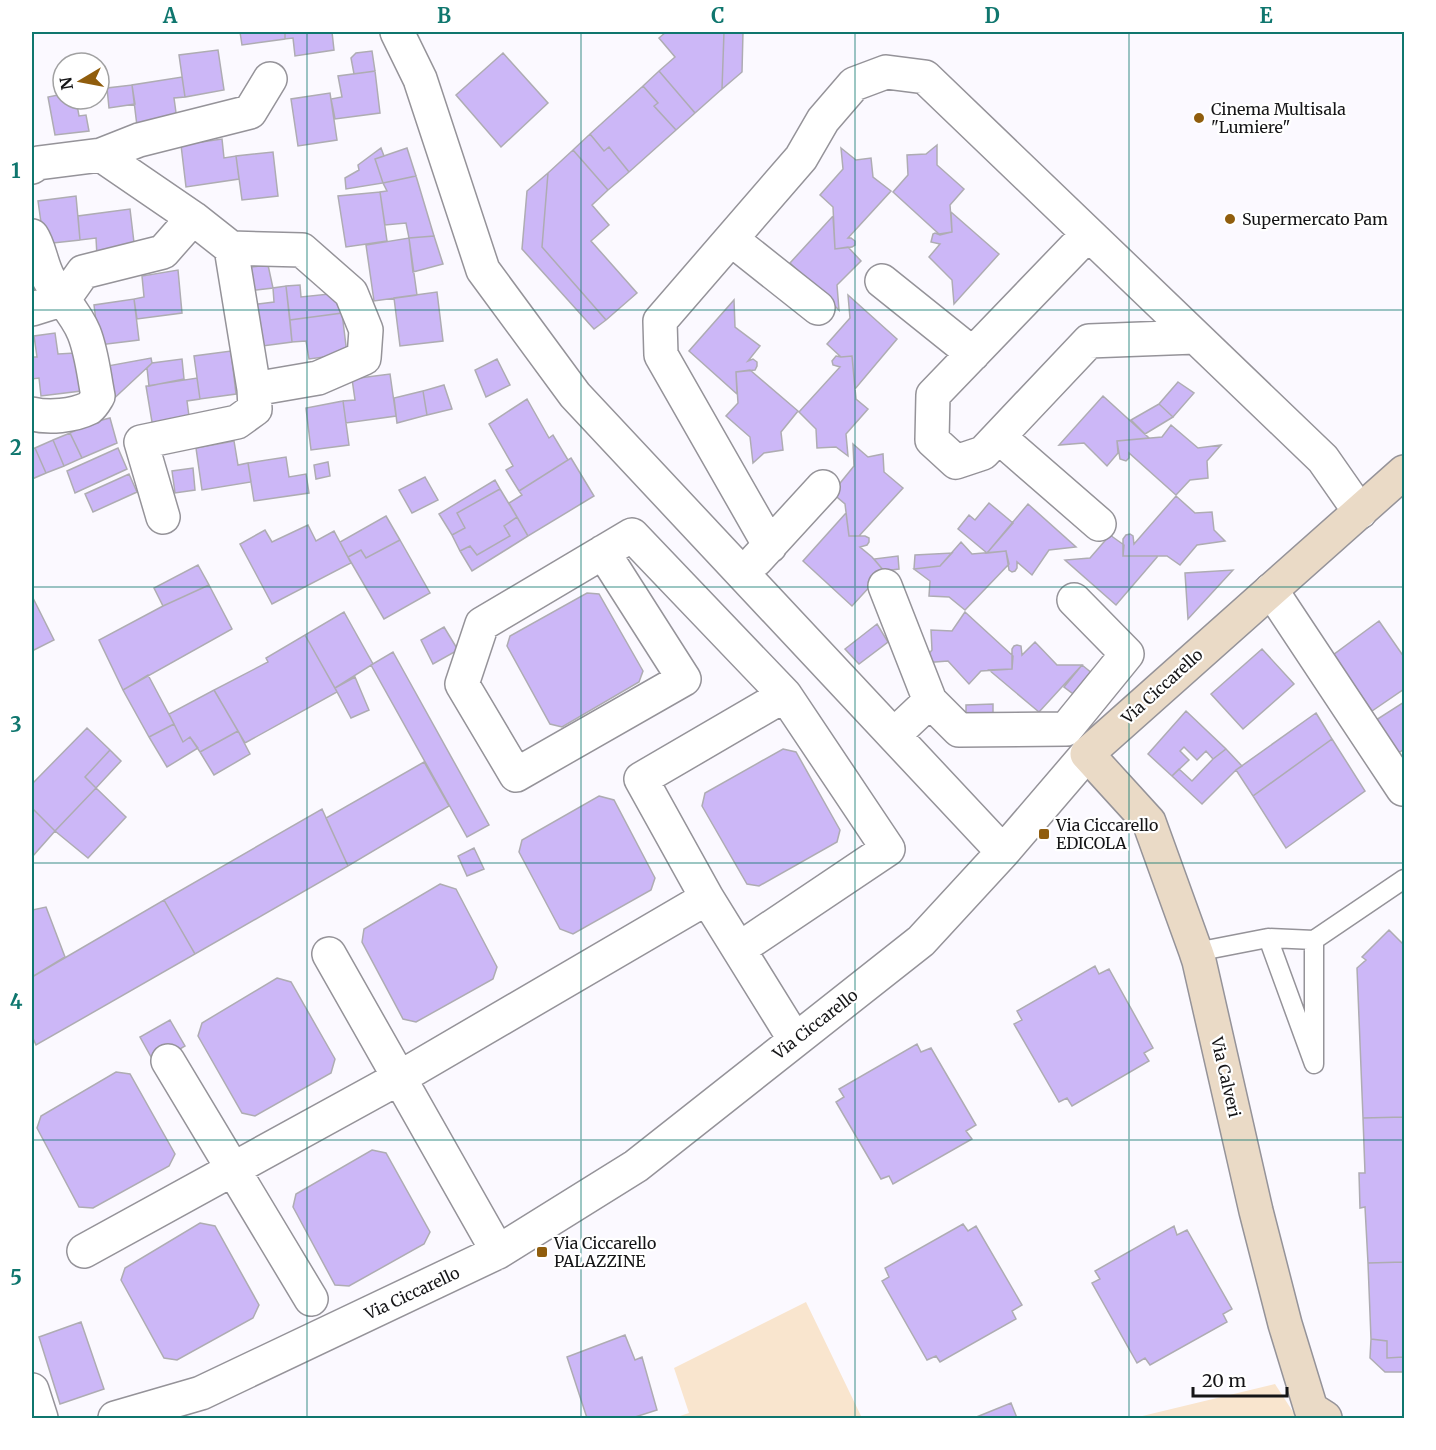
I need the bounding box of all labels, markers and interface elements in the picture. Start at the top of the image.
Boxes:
text: A [162,3,178,28]
text: B [437,3,451,28]
text: C [711,3,725,28]
text: D [984,3,1000,28]
text: E [1259,3,1273,28]
north arrow [51,51,111,111]
text: N [55,75,77,92]
place label: Cinema Multisala "Lumiere" [1211,99,1346,137]
marker: Cinema Multisala "Lumiere" [1192,111,1206,125]
text: 1 [11,158,21,183]
place label: Supermercato Pam [1242,209,1388,229]
marker: Supermercato Pam [1223,212,1237,226]
text: 2 [10,435,22,460]
street label: Via Ciccarello [1117,644,1207,728]
text: 3 [10,712,22,737]
place label: Via Ciccarello EDICOLA [1055,815,1158,853]
marker: Via Ciccarello EDICOLA [1037,827,1051,841]
street label: Via Ciccarello [768,985,861,1064]
text: 4 [10,989,23,1014]
street label: Via Calveri [1207,1034,1245,1119]
place label: Via Ciccarello PALAZZINE [553,1233,656,1271]
marker: Via Ciccarello PALAZZINE [535,1245,549,1259]
street label: Via Ciccarello [360,1262,463,1324]
text: 5 [10,1265,22,1290]
scale bar [1193,1360,1288,1398]
text: 20 m [1202,1369,1246,1392]

